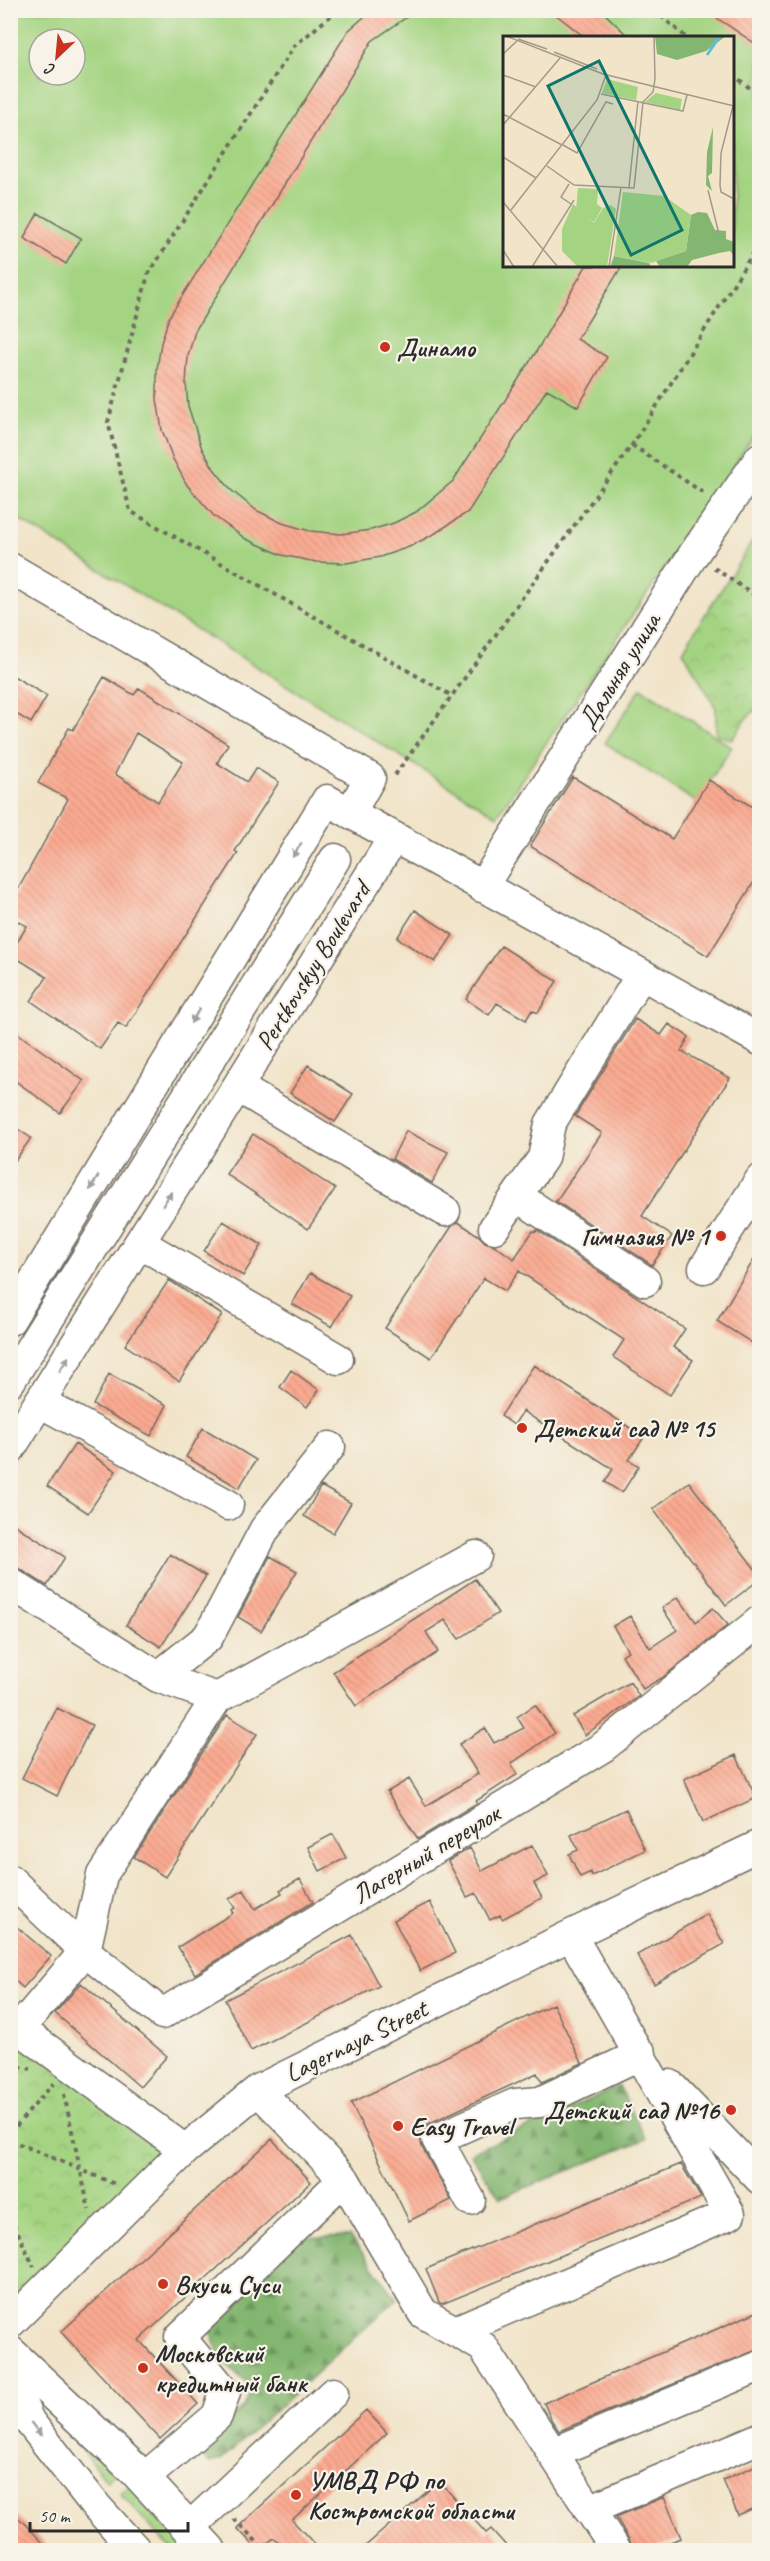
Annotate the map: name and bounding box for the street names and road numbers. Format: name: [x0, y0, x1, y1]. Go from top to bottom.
street label: Дальняя улица: [570, 605, 669, 735]
street label: Pertkovskyy Boulevard: [248, 873, 380, 1056]
street label: Лагерный переулок: [346, 1796, 508, 1911]
street label: Lagernaya Street: [279, 1991, 435, 2090]

